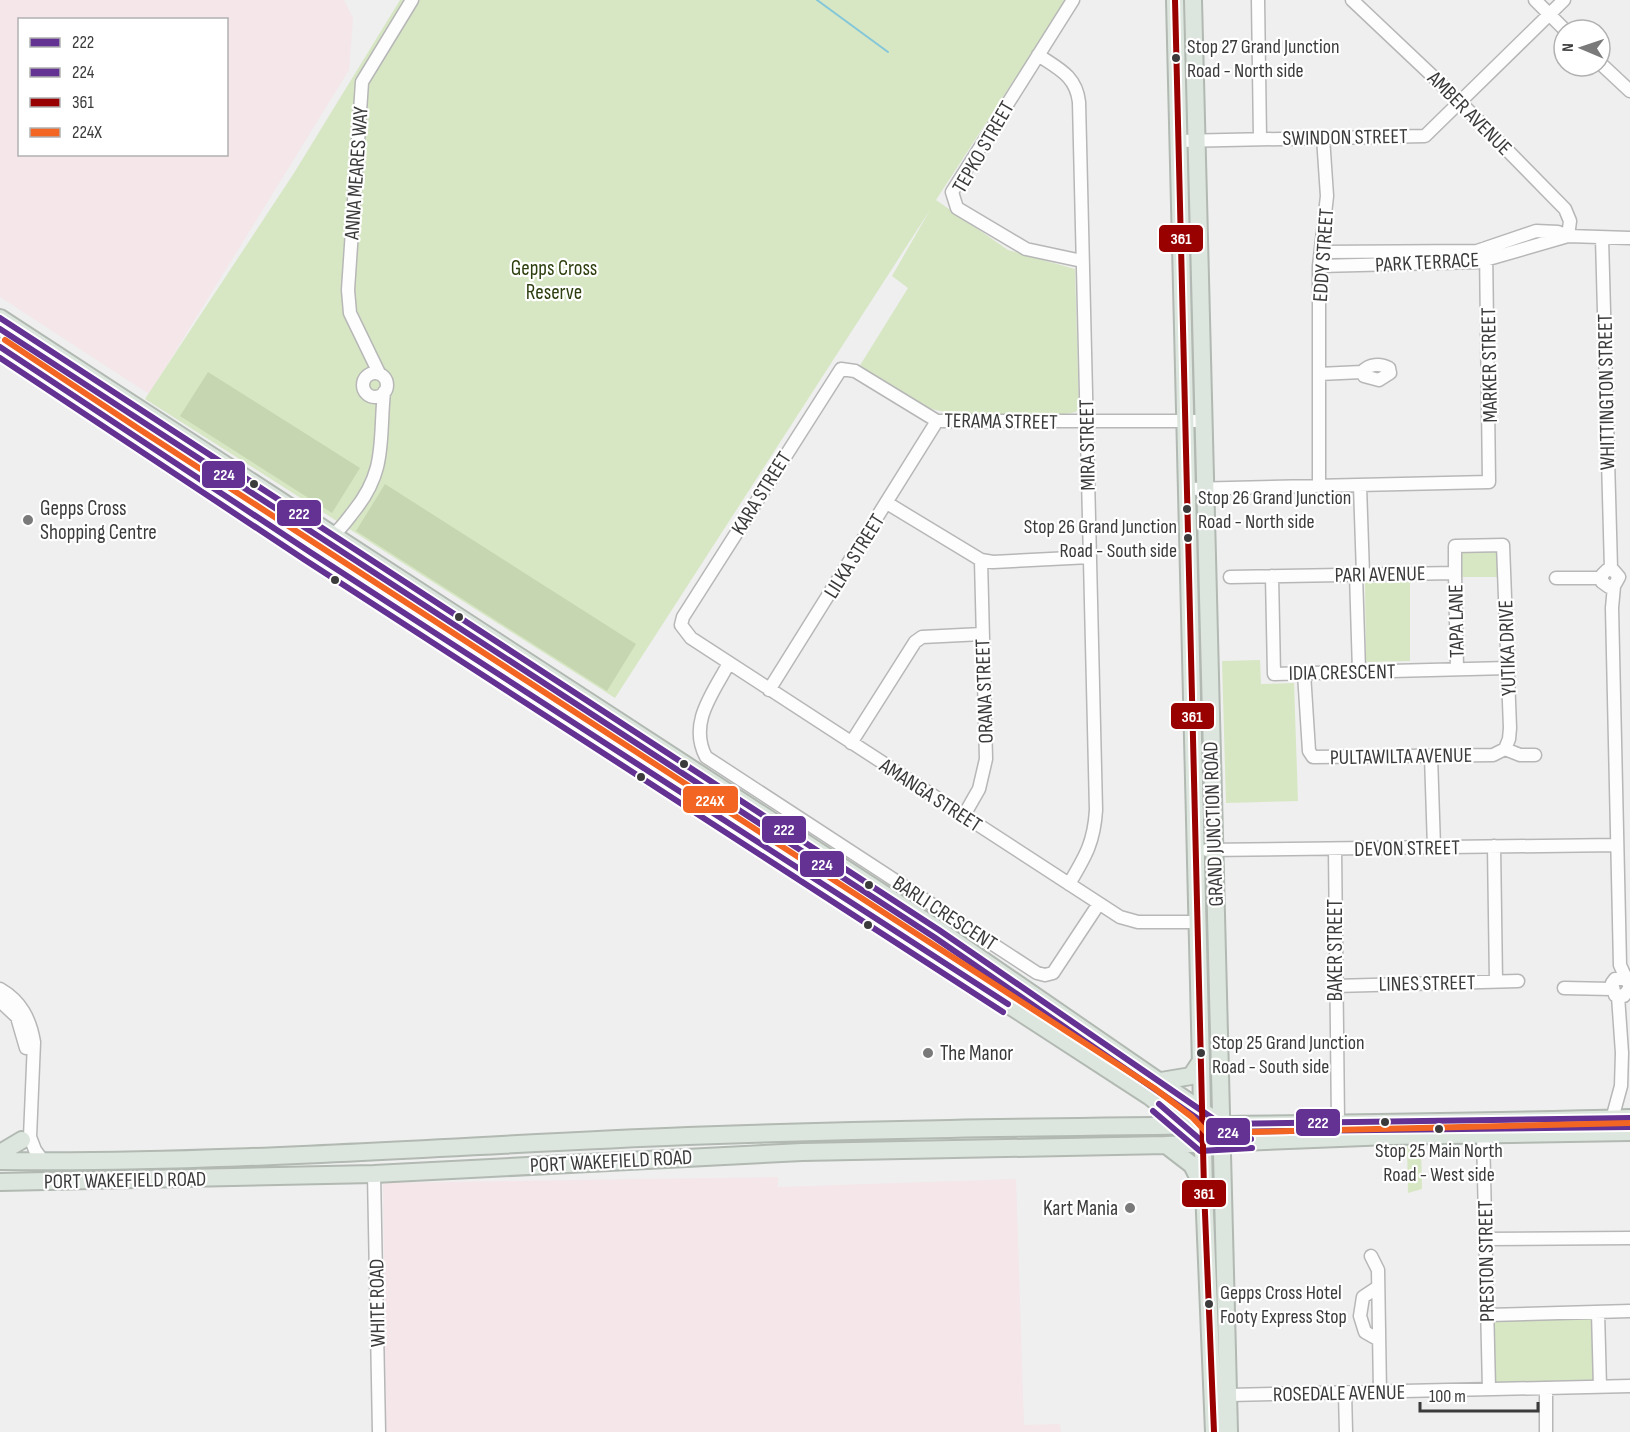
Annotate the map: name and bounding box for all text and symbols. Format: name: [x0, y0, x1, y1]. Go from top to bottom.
legend: [18, 18, 228, 156]
north arrow: [1552, 18, 1612, 78]
text: 222: [72, 32, 94, 53]
place label: Stop 27 Grand Junction Road - North side: [1187, 35, 1340, 83]
text: N: [1559, 43, 1578, 52]
marker: Stop 27 Grand Junction Road - North side: [1170, 52, 1182, 64]
text: 224: [72, 62, 95, 83]
street label: AMBER AVENUE: [1422, 65, 1517, 161]
text: 361: [72, 92, 94, 113]
street label: TEPKO STREET: [947, 96, 1020, 198]
street label: ANNA MEARES WAY: [339, 105, 374, 241]
text: 224X: [72, 122, 102, 143]
street label: SWINDON STREET: [1282, 124, 1408, 151]
street label: EDDY STREET: [1308, 207, 1339, 303]
line badge: 361: [1158, 224, 1204, 253]
text: 361: [1171, 230, 1192, 249]
street label: PARK TERRACE: [1374, 247, 1480, 278]
park label: Gepps Cross Reserve: [511, 256, 597, 305]
street label: MARKER STREET: [1476, 307, 1503, 423]
street label: WHITTINGTON STREET: [1593, 313, 1620, 470]
street label: MIRA STREET: [1074, 399, 1101, 491]
street label: TERAMA STREET: [944, 408, 1058, 435]
street label: KARA STREET: [726, 447, 797, 539]
line badge: 224: [201, 460, 246, 489]
text: 224: [213, 466, 235, 485]
unlabelled marker: [248, 478, 260, 490]
place label: Stop 26 Grand Junction Road - North side: [1198, 486, 1351, 534]
place label: Gepps Cross Shopping Centre: [40, 496, 157, 545]
line badge: 222: [276, 499, 322, 527]
marker: Stop 26 Grand Junction Road - North side: [1181, 503, 1193, 515]
text: 222: [288, 505, 310, 524]
street label: LILKA STREET: [819, 509, 890, 603]
marker: Gepps Cross Shopping Centre: [21, 513, 35, 527]
place label: Stop 26 Grand Junction Road - South side: [1024, 515, 1177, 563]
marker: Stop 26 Grand Junction Road - South side: [1182, 532, 1194, 544]
street label: PARI AVENUE: [1334, 561, 1426, 588]
unlabelled marker: [329, 574, 341, 586]
street label: TAPA LANE: [1443, 584, 1470, 658]
street label: YUTIKA DRIVE: [1493, 599, 1522, 696]
unlabelled marker: [453, 611, 465, 623]
street label: ORANA STREET: [970, 638, 999, 744]
street label: IDIA CRESCENT: [1288, 659, 1396, 686]
line badge: 361: [1170, 702, 1215, 730]
text: 361: [1182, 708, 1203, 727]
street label: GRAND JUNCTION ROAD: [1198, 741, 1229, 907]
street label: PULTAWILTA AVENUE: [1330, 743, 1472, 770]
street label: AMANGA STREET: [874, 753, 987, 838]
unlabelled marker: [678, 758, 690, 770]
unlabelled marker: [635, 771, 647, 783]
line badge: 224X: [682, 785, 739, 814]
text: 224X: [696, 792, 725, 811]
line badge: 222: [761, 815, 807, 844]
text: 222: [773, 821, 795, 840]
street label: DEVON STREET: [1354, 835, 1460, 862]
line badge: 224: [799, 850, 845, 878]
text: 224: [811, 856, 833, 875]
street label: BARLI CRESCENT: [888, 871, 1002, 957]
unlabelled marker: [863, 879, 875, 891]
street label: BAKER STREET: [1323, 898, 1348, 1001]
unlabelled marker: [862, 919, 874, 931]
street label: LINES STREET: [1378, 970, 1476, 997]
place label: Stop 25 Grand Junction Road - South side: [1212, 1031, 1365, 1079]
place label: The Manor: [940, 1041, 1013, 1066]
marker: The Manor: [921, 1046, 935, 1060]
marker: Stop 25 Grand Junction Road - South side: [1195, 1047, 1207, 1059]
line badge: 222: [1295, 1108, 1341, 1137]
text: 222: [1307, 1114, 1329, 1133]
unlabelled marker: [1379, 1116, 1391, 1128]
line badge: 224: [1205, 1117, 1251, 1146]
marker: Stop 25 Main North Road - West side: [1433, 1123, 1445, 1135]
text: 224: [1217, 1124, 1239, 1143]
place label: Stop 25 Main North Road - West side: [1375, 1139, 1503, 1187]
street label: PORT WAKEFIELD ROAD: [529, 1145, 693, 1178]
street label: PORT WAKEFIELD ROAD: [44, 1167, 206, 1194]
line badge: 361: [1181, 1179, 1227, 1208]
text: 361: [1194, 1185, 1215, 1204]
place label: Kart Mania: [1043, 1196, 1118, 1221]
street label: PRESTON STREET: [1473, 1200, 1500, 1322]
marker: Kart Mania: [1123, 1201, 1137, 1215]
street label: WHITE ROAD: [364, 1259, 391, 1347]
place label: Gepps Cross Hotel Footy Express Stop: [1220, 1281, 1347, 1329]
marker: Gepps Cross Hotel Footy Express Stop: [1203, 1298, 1215, 1310]
scale bar: [1420, 1375, 1538, 1413]
street label: ROSEDALE AVENUE: [1273, 1380, 1405, 1407]
text: 100 m: [1429, 1386, 1466, 1407]

